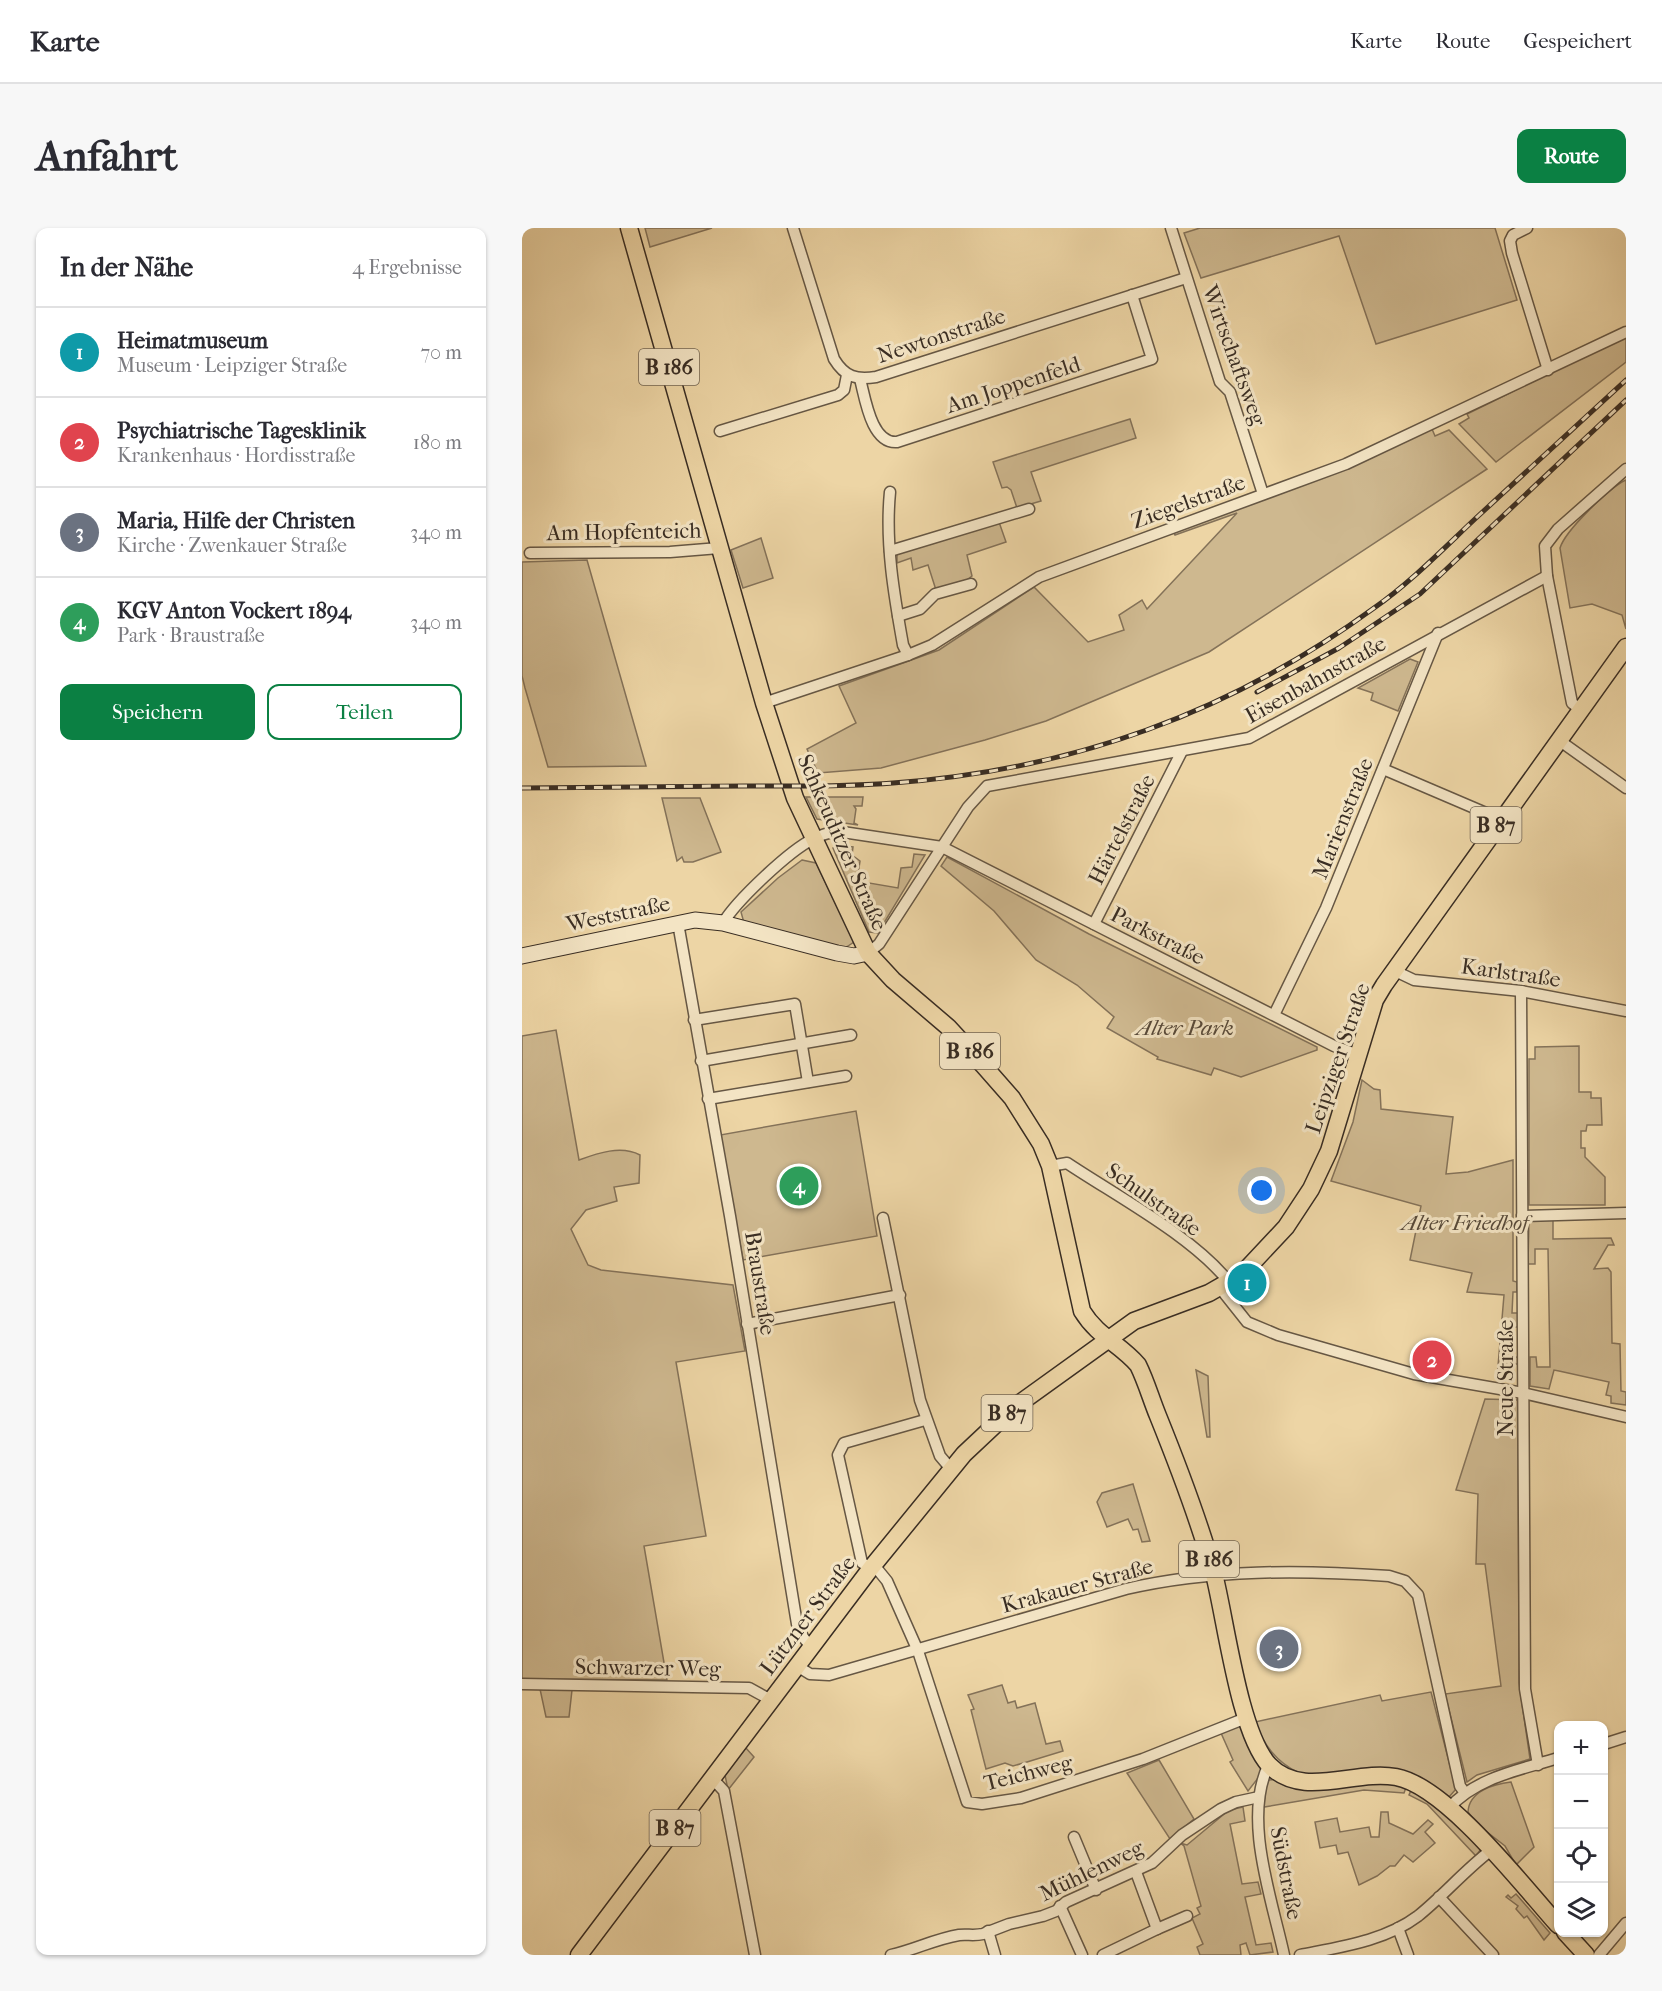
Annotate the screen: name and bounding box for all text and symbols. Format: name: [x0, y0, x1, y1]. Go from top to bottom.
text: Karte: [30, 25, 100, 58]
text: Karte: [1350, 29, 1402, 53]
text: Route: [1435, 29, 1490, 53]
text: Gespeichert: [1523, 29, 1632, 53]
button: Route: [1517, 129, 1626, 183]
text: Anfahrt: [36, 132, 178, 181]
text: In der Nähe: [60, 252, 193, 283]
text: 4 Ergebnisse: [352, 256, 462, 279]
street label: Wirtschaftsweg: [1196, 281, 1272, 429]
street label: Newtonstraße: [874, 303, 1009, 369]
text: Heimatmuseum: [117, 328, 268, 354]
text: 1: [76, 341, 83, 364]
text: 70 m: [420, 341, 462, 364]
road number: B 186: [639, 349, 699, 385]
street label: Am Joppenfeld: [942, 351, 1085, 419]
text: Museum · Leipziger Straße: [117, 354, 347, 377]
text: Psychiatrische Tagesklinik: [117, 418, 366, 444]
text: 2: [74, 431, 85, 454]
text: 180 m: [413, 431, 462, 454]
text: Krankenhaus · Hordisstraße: [117, 444, 355, 467]
street label: Ziegelstraße: [1128, 469, 1249, 535]
text: Maria, Hilfe der Christen: [117, 508, 355, 534]
street label: Am Hopfenteich: [545, 518, 702, 546]
text: 3: [75, 521, 84, 544]
text: 340 m: [410, 521, 462, 544]
text: Kirche · Zwenkauer Straße: [117, 534, 347, 557]
text: KGV Anton Vockert 1894: [117, 598, 351, 624]
text: 4: [74, 611, 85, 634]
text: 340 m: [410, 611, 462, 634]
text: Park · Braustraße: [117, 624, 265, 647]
street label: Eisenbahnstraße: [1241, 630, 1390, 729]
button: Speichern: [60, 684, 255, 740]
button: Teilen: [267, 684, 462, 740]
street label: Schkeuditzer Straße: [792, 750, 893, 935]
street label: Marienstraße: [1307, 754, 1379, 883]
street label: Härtelstraße: [1083, 770, 1161, 889]
road number: B 87: [1470, 807, 1522, 843]
street label: Weststraße: [563, 890, 673, 938]
street label: Parkstraße: [1106, 901, 1209, 971]
street label: Karlstraße: [1459, 953, 1562, 993]
street label: Leipziger Straße: [1300, 980, 1376, 1137]
park label: Alter Park: [1133, 1015, 1234, 1041]
road number: B 186: [940, 1033, 1000, 1069]
street label: Schulstraße: [1101, 1158, 1206, 1242]
pin: 4: [780, 1164, 818, 1208]
your location: [1247, 1176, 1276, 1205]
park label: Alter Friedhof: [1399, 1210, 1533, 1236]
street label: Braustraße: [739, 1229, 781, 1337]
pin: 1: [1228, 1260, 1266, 1306]
street label: Neue Straße: [1493, 1320, 1519, 1436]
pin: 2: [1412, 1338, 1452, 1382]
road number: B 87: [982, 1395, 1032, 1431]
road number: B 186: [1179, 1541, 1239, 1577]
street label: Lützner Straße: [755, 1551, 861, 1680]
street label: Krakauer Straße: [999, 1553, 1156, 1619]
pin: 3: [1260, 1626, 1299, 1672]
street label: Schwarzer Weg: [575, 1654, 721, 1682]
map controls: [1554, 1721, 1608, 1937]
button: +: [1554, 1721, 1608, 1775]
street label: Teichweg: [981, 1749, 1075, 1797]
button: −: [1554, 1775, 1608, 1829]
road number: B 87: [650, 1810, 700, 1846]
street label: Südstraße: [1264, 1825, 1308, 1922]
button: locate: [1554, 1829, 1608, 1883]
street label: Mühlenweg: [1035, 1834, 1148, 1907]
button: layers: [1554, 1883, 1608, 1937]

